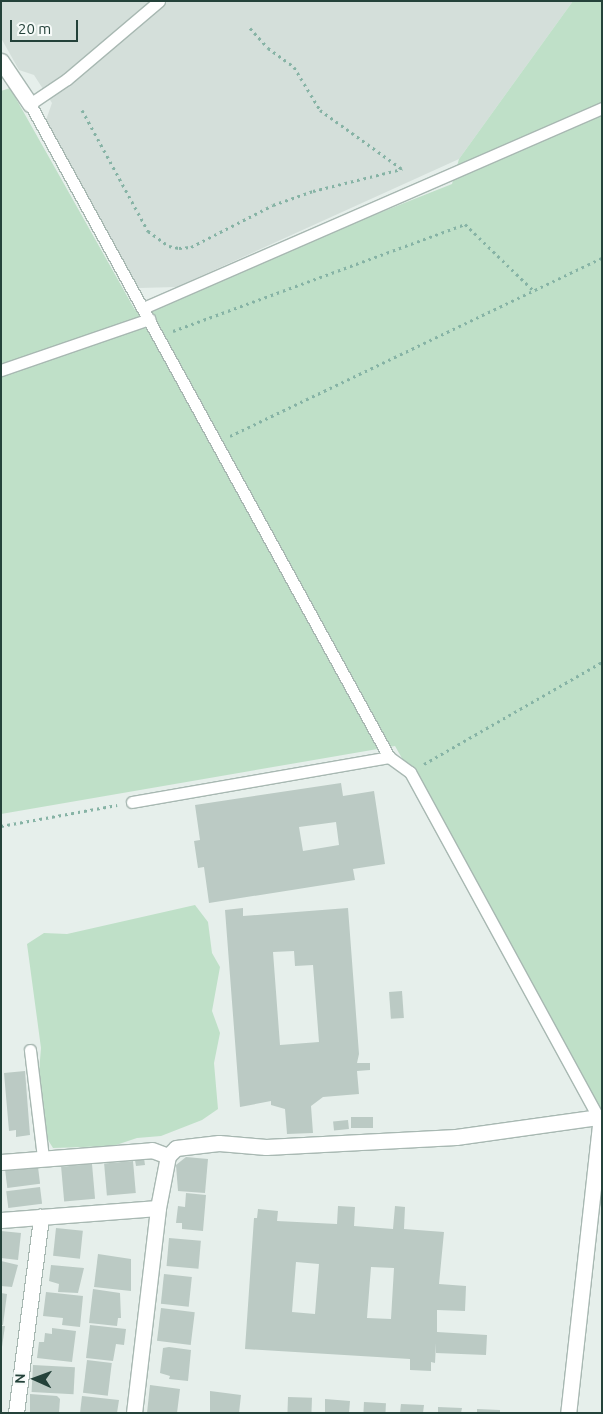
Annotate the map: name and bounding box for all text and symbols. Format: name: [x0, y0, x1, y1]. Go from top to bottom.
scale bar: [12, 10, 80, 42]
text: 20 m: [18, 20, 51, 37]
north arrow: [10, 1354, 60, 1404]
text: N: [12, 1373, 28, 1384]

